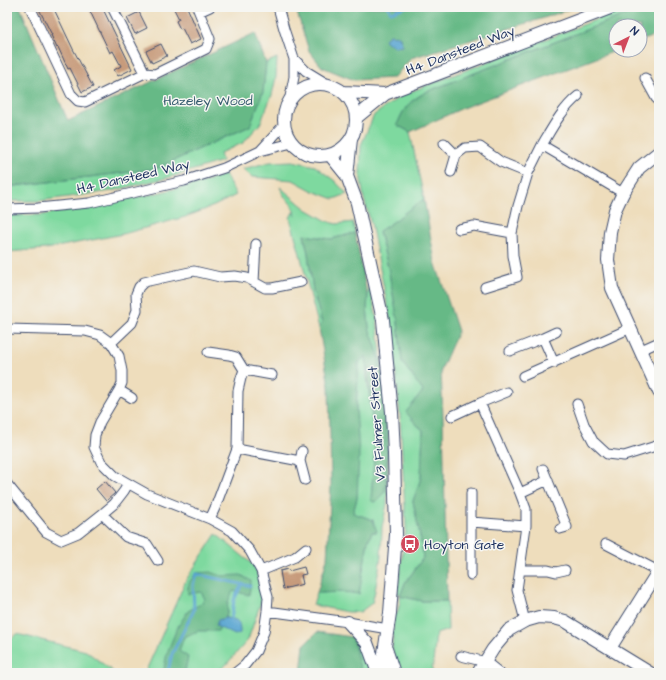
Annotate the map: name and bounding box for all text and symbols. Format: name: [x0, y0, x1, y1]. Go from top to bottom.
north arrow: [608, 18, 648, 58]
street label: H4 Dansteed Way: [403, 21, 518, 81]
text: N: [627, 23, 642, 39]
park label: Hazeley Wood: [163, 91, 253, 111]
street label: H4 Dansteed Way: [75, 154, 192, 200]
street label: V3 Fulmer Street: [363, 365, 391, 482]
bus stop icon: Hoyton Gate: [399, 533, 421, 555]
place label: Hoyton Gate: [424, 535, 505, 555]

